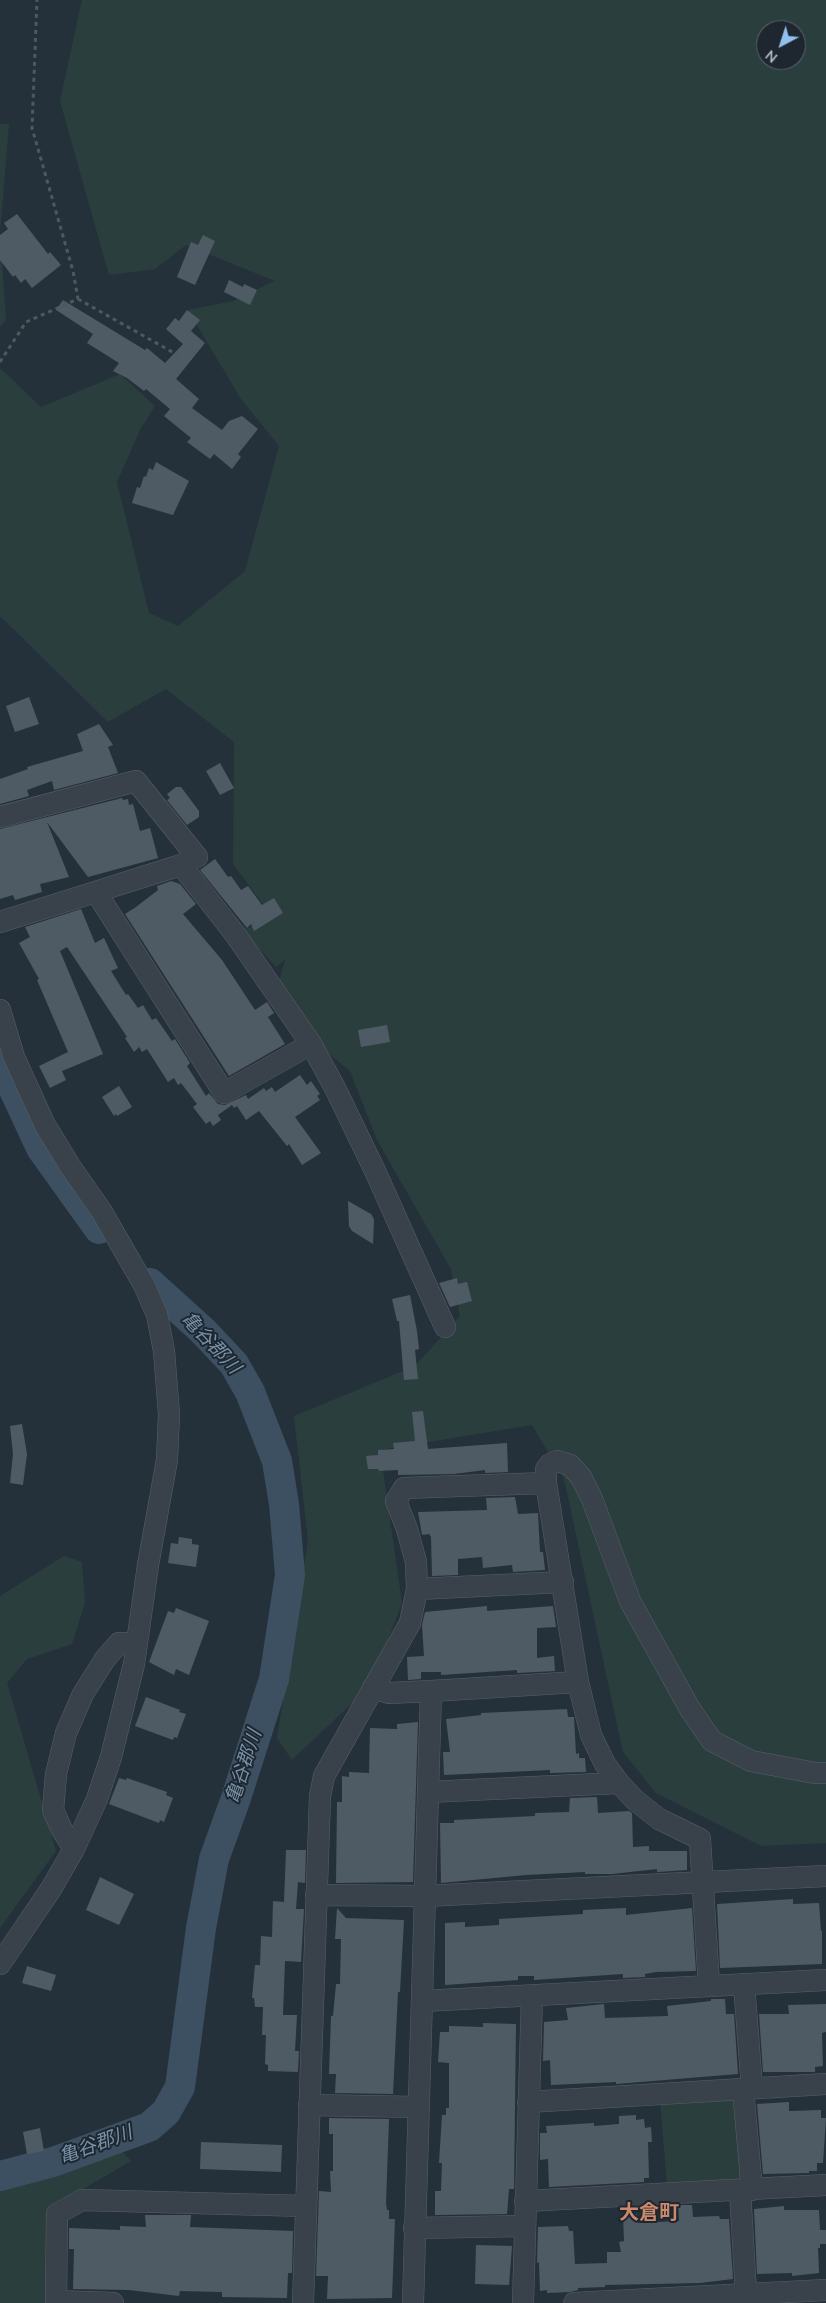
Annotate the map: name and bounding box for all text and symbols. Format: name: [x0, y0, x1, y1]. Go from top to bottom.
north arrow: [756, 20, 806, 70]
text: N: [762, 45, 782, 67]
water label: 亀谷郡川: [176, 1308, 244, 1380]
water label: 亀谷郡川: [222, 1727, 268, 1807]
water label: 亀谷郡川: [56, 2122, 136, 2170]
district label: 大倉町: [619, 2202, 679, 2226]

